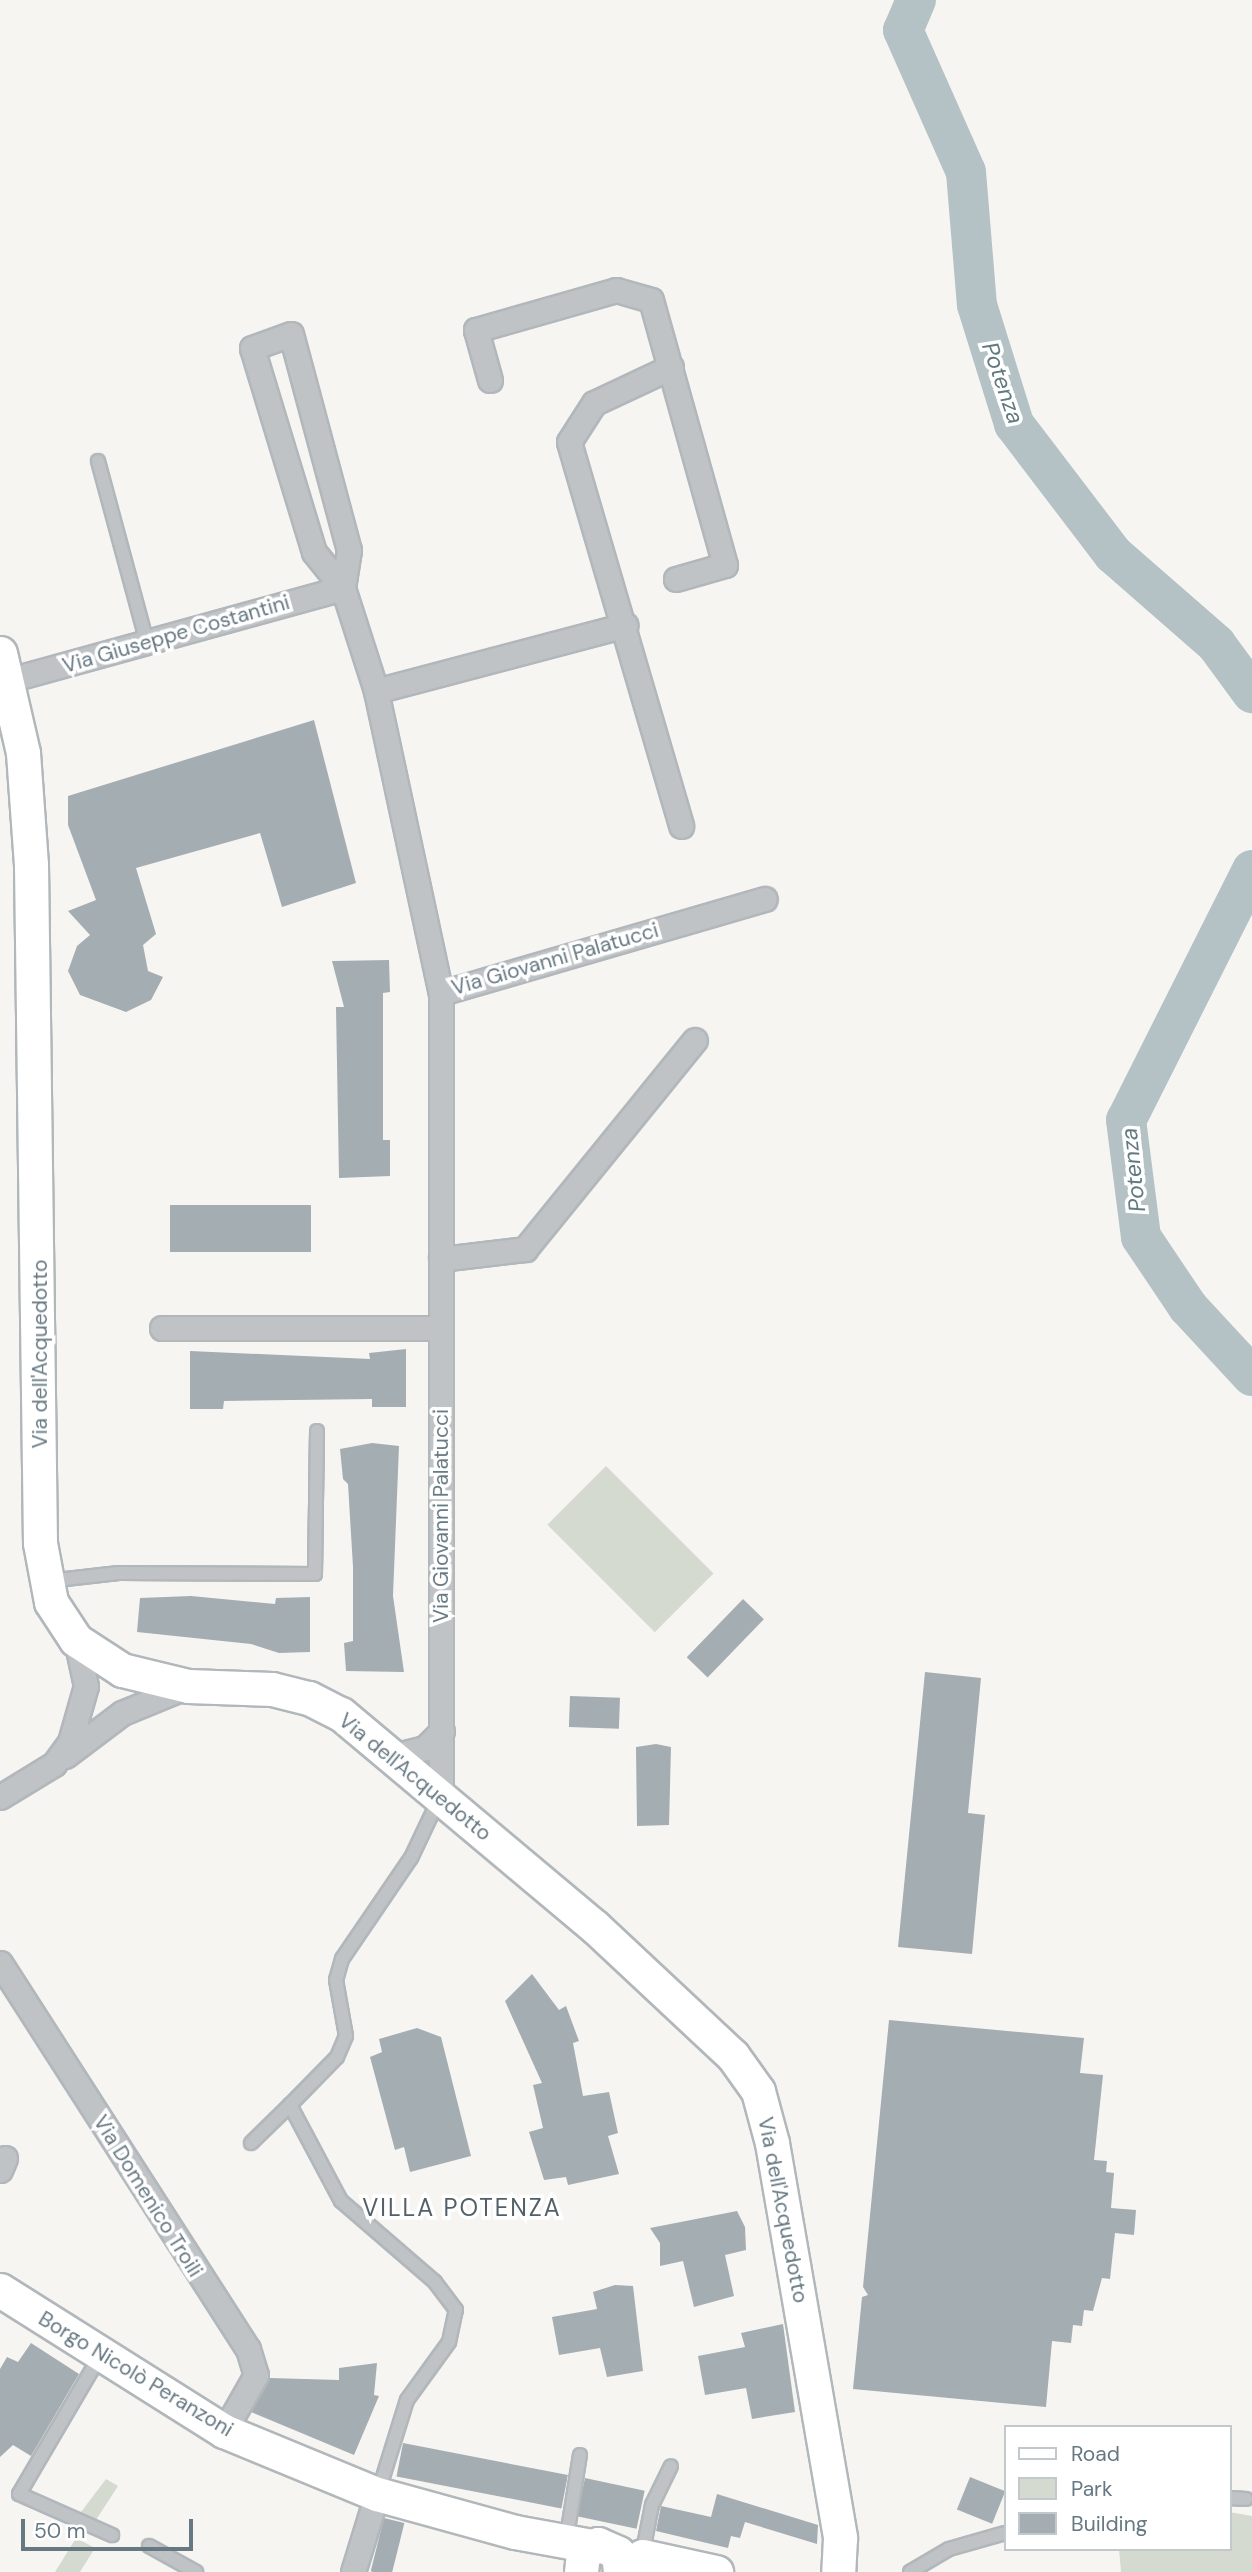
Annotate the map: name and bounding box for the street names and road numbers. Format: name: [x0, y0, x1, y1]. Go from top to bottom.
street label: Via Giuseppe Costantini: [60, 589, 292, 679]
street label: Via Giovanni Palatucci: [449, 917, 661, 1001]
street label: Via dell'Acquedotto: [27, 1260, 53, 1448]
street label: Via Giovanni Palatucci: [428, 1409, 454, 1623]
street label: Via dell'Acquedotto: [334, 1708, 496, 1846]
street label: Via Domenico Troili: [88, 2110, 208, 2282]
street label: Via dell'Acquedotto: [753, 2115, 813, 2305]
street label: Borgo Nicolò Peranzoni: [34, 2306, 238, 2442]

